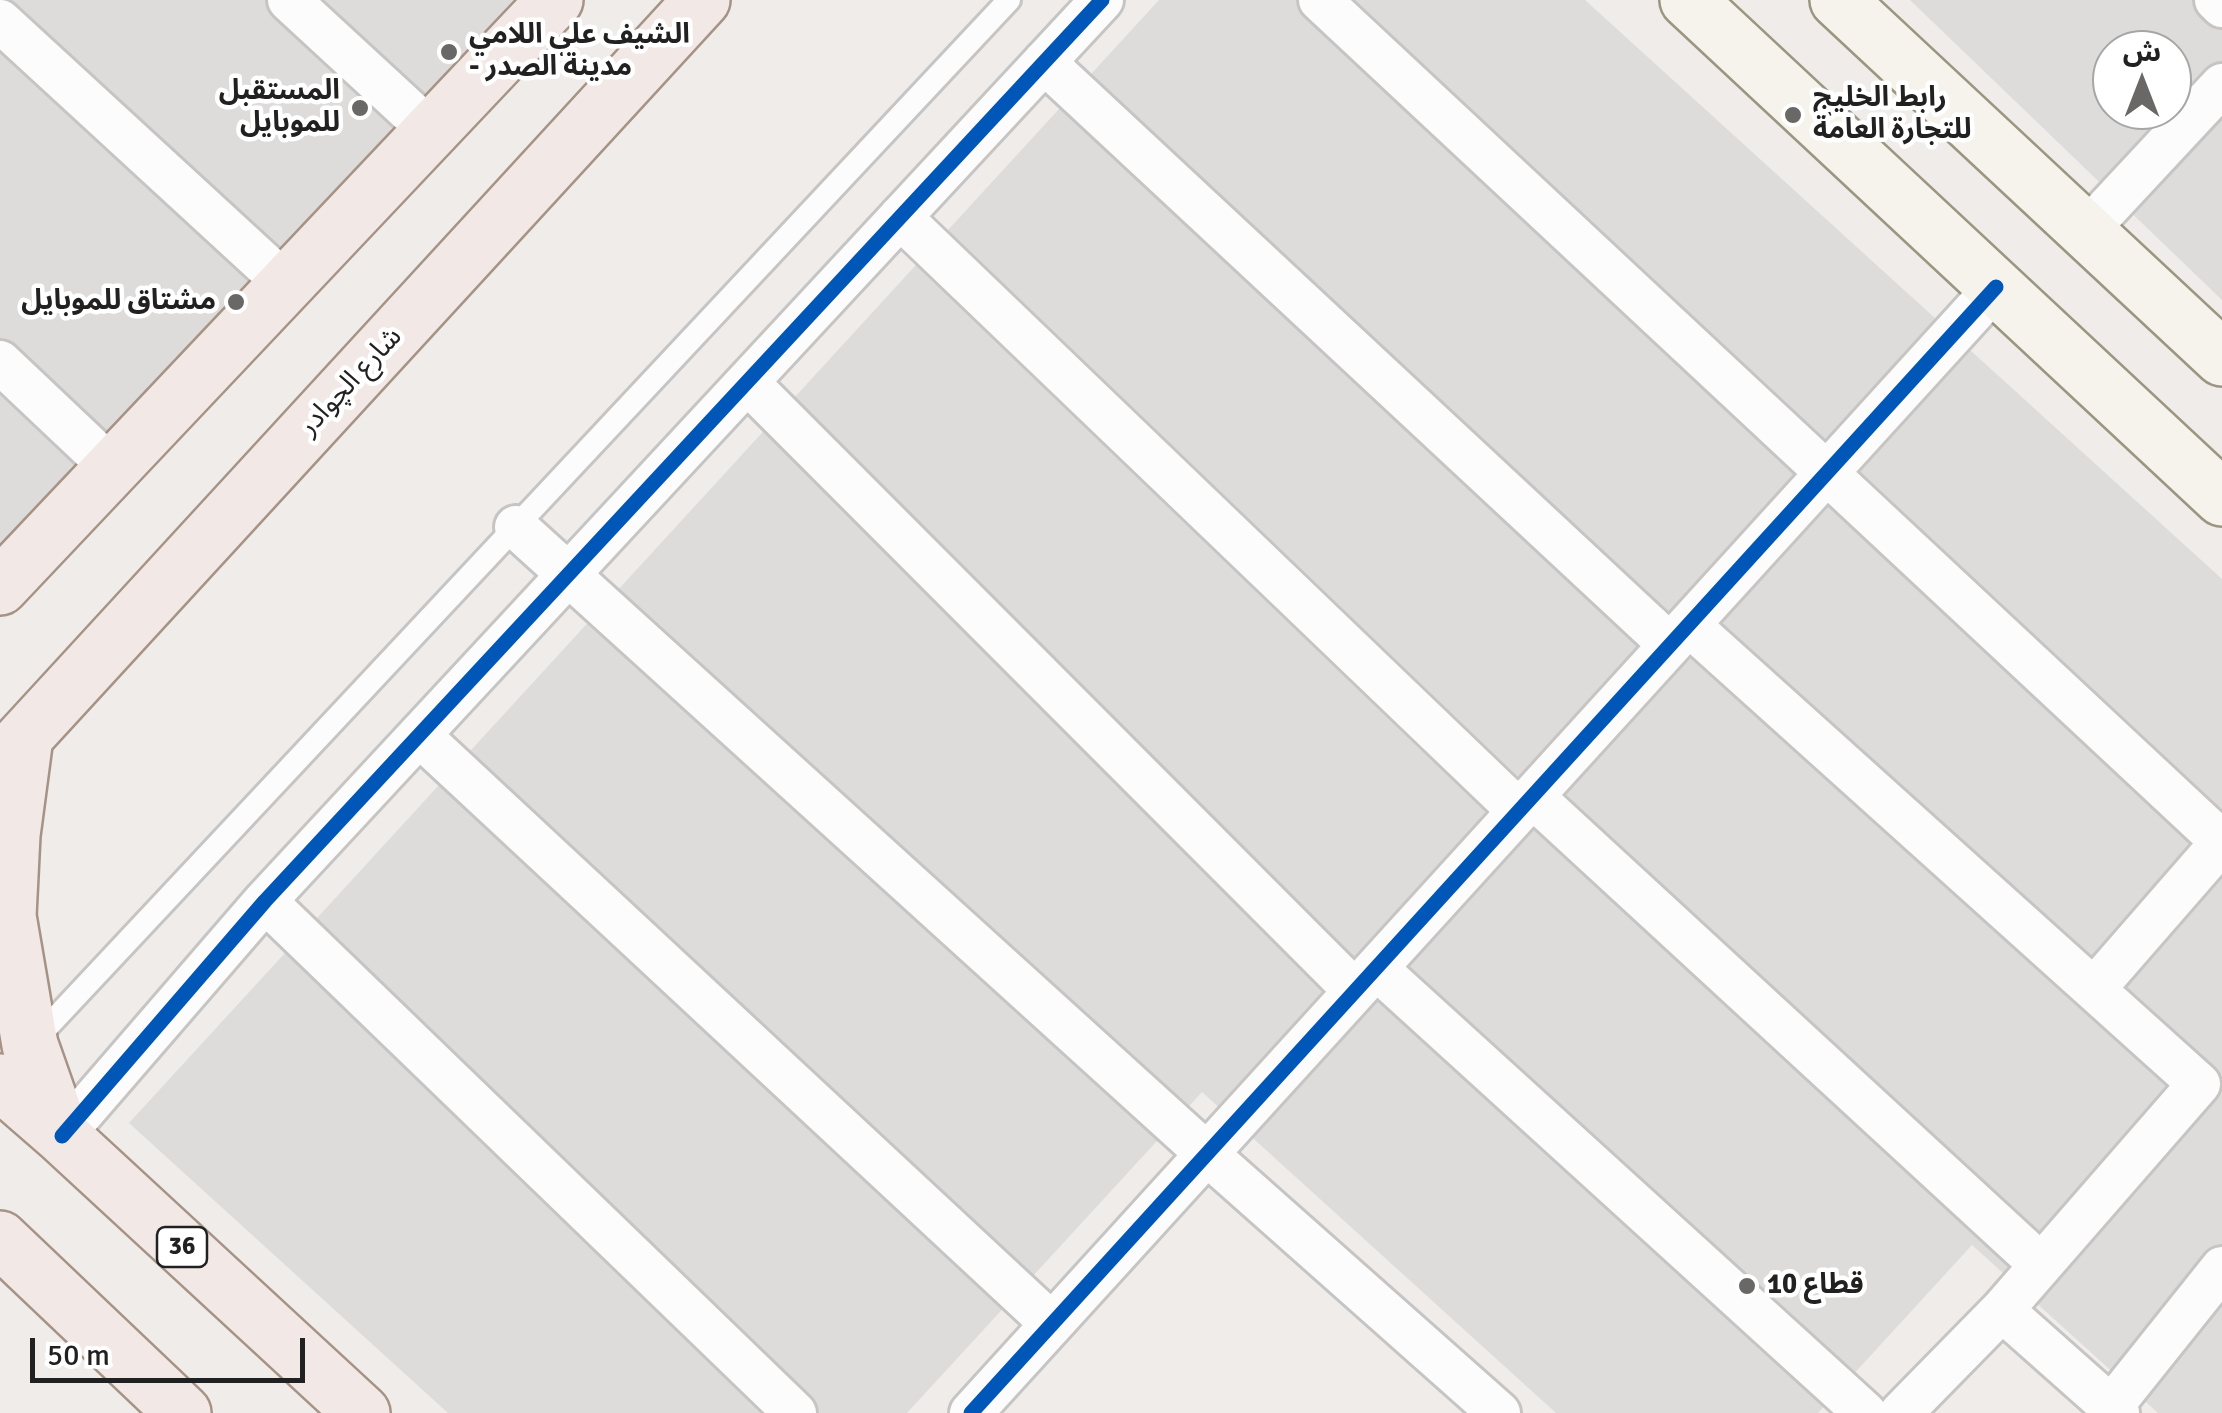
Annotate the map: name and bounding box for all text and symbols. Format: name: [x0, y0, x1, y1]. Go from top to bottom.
place label: الشيف علي اللامي - مدينة الصدر: [469, 19, 690, 85]
north arrow: [2092, 30, 2192, 130]
text: ش: [2123, 35, 2161, 69]
marker: الشيف علي اللامي - مدينة الصدر: [438, 41, 460, 63]
place label: المستقبل للموبايل: [219, 75, 340, 141]
place label: رابط الخليج للتجارة العامة: [1813, 82, 1971, 148]
marker: المستقبل للموبايل: [349, 97, 371, 119]
marker: رابط الخليج للتجارة العامة: [1782, 104, 1804, 126]
place label: مشتاق للموبايل: [21, 285, 216, 319]
marker: مشتاق للموبايل: [225, 291, 247, 313]
street label: شارع الچوادر: [292, 321, 410, 443]
road number: 36: [157, 1227, 207, 1267]
place label: قطاع 10: [1767, 1269, 1864, 1303]
marker: قطاع 10: [1736, 1275, 1758, 1297]
scale bar: [35, 1318, 310, 1380]
text: 50 m: [47, 1337, 110, 1374]

